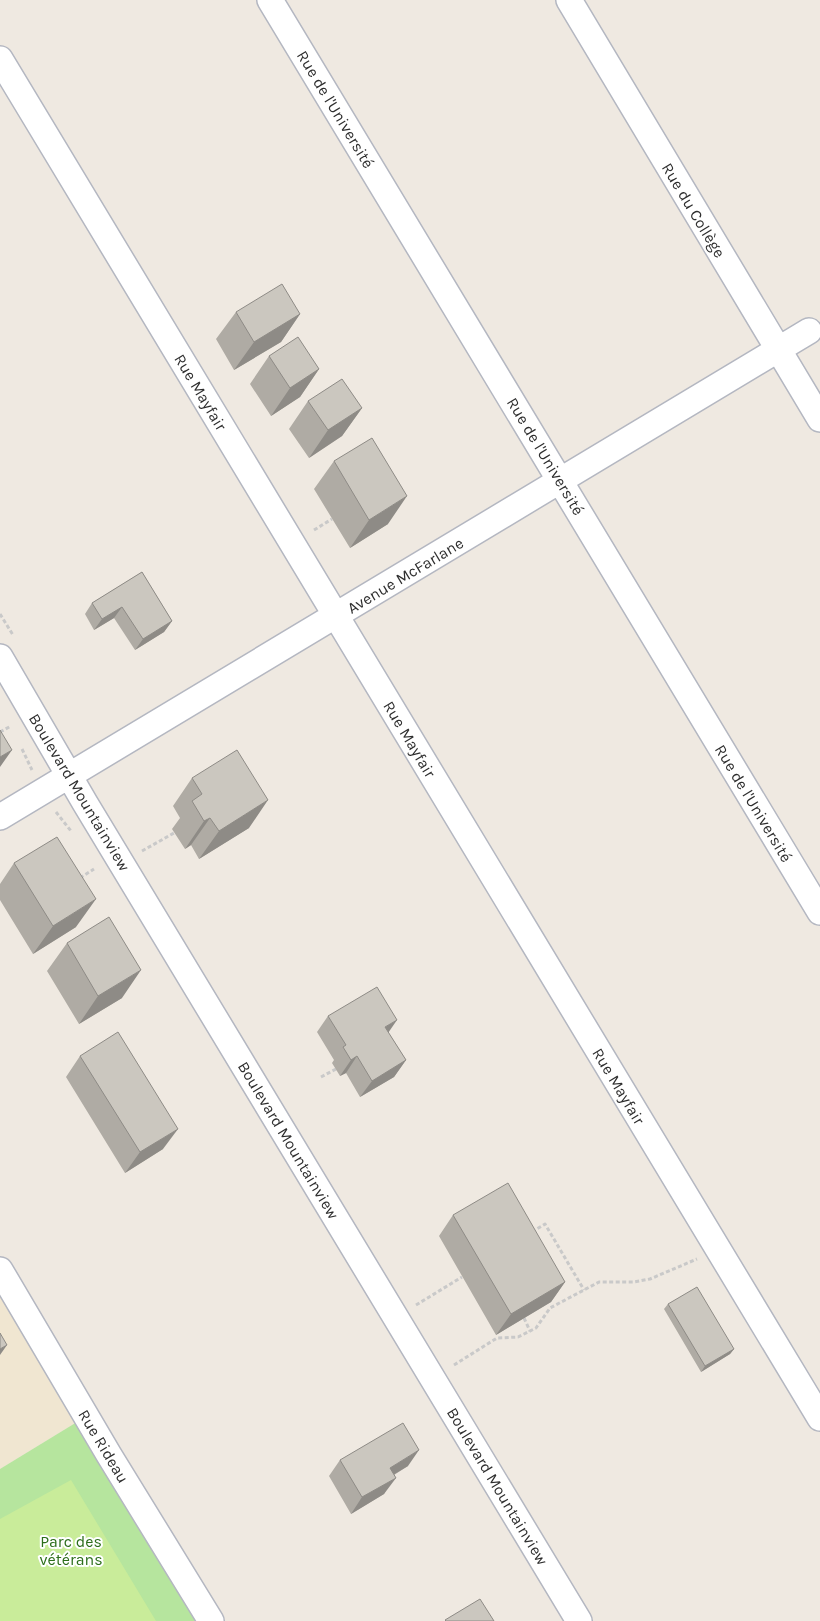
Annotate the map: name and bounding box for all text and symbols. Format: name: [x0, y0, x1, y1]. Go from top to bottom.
street label: Rue de l'Université: [293, 47, 378, 172]
street label: Rue du Collège: [658, 159, 729, 261]
street label: Rue Mayfair: [170, 350, 231, 434]
street label: Rue de l'Université: [503, 394, 588, 519]
street label: Avenue McFarlane: [344, 533, 467, 618]
street label: Rue Mayfair: [379, 697, 440, 781]
street label: Boulevard Mountainview: [25, 710, 134, 875]
street label: Rue de l'Université: [711, 741, 796, 866]
street label: Rue Mayfair: [588, 1044, 649, 1128]
street label: Boulevard Mountainview: [234, 1058, 343, 1223]
street label: Boulevard Mountainview: [443, 1404, 552, 1569]
street label: Rue Rideau: [74, 1406, 133, 1486]
park label: Parc des vétérans: [39, 1532, 103, 1569]

